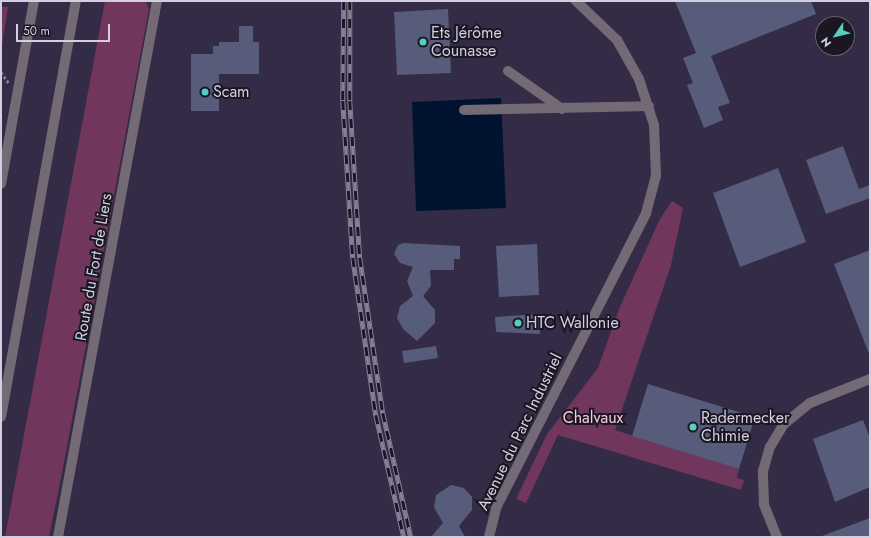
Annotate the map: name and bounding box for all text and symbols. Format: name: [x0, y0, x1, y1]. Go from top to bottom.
scale bar: [18, 16, 112, 42]
north arrow: [815, 16, 855, 56]
text: 50 m: [23, 22, 50, 40]
place label: Ets Jérôme Counasse: [431, 23, 502, 61]
text: N: [817, 34, 835, 50]
marker: Ets Jérôme Counasse: [418, 37, 428, 47]
place label: Scam: [213, 82, 250, 102]
marker: Scam: [200, 87, 210, 97]
street label: Route du Fort de Liers: [72, 192, 116, 342]
place label: HTC Wallonie: [526, 313, 619, 333]
marker: HTC Wallonie: [513, 318, 523, 328]
street label: Avenue du Parc Industriel: [474, 350, 566, 514]
park label: Chalvaux: [563, 408, 623, 428]
place label: Radermecker Chimie: [701, 408, 789, 446]
marker: Radermecker Chimie: [688, 422, 698, 432]

